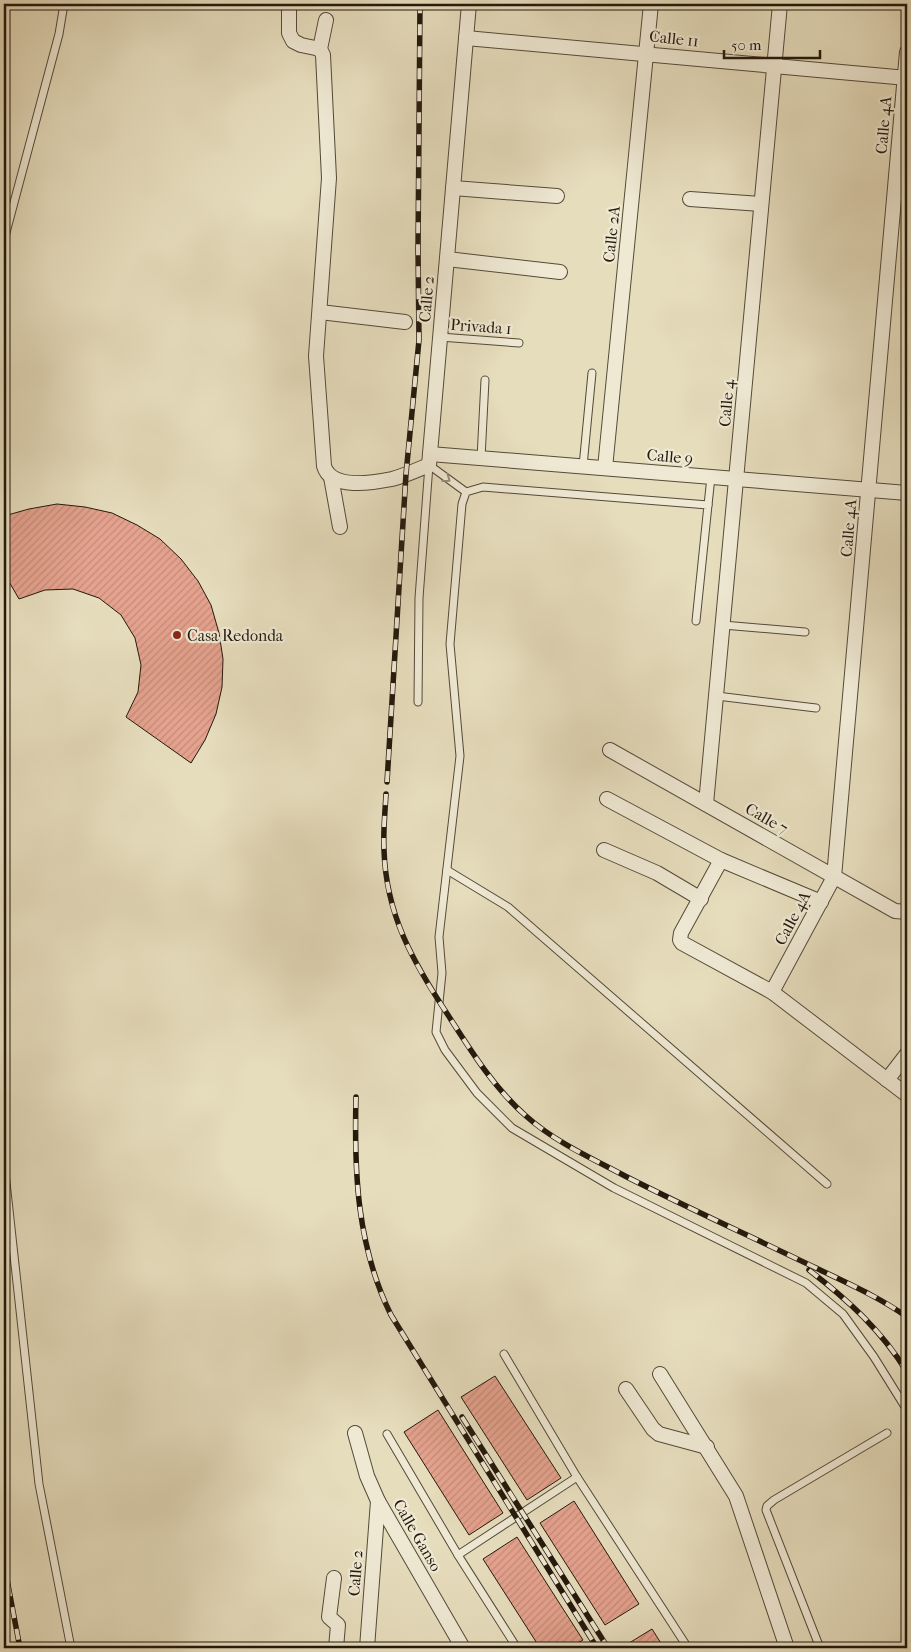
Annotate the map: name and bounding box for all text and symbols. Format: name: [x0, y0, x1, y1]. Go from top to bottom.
street label: Calle 11: [648, 26, 700, 51]
scale bar: [724, 28, 820, 60]
text: 50 m: [731, 36, 762, 54]
street label: Calle 4A: [872, 95, 896, 155]
street label: Calle 2A: [599, 204, 624, 263]
street label: Calle 2: [415, 275, 438, 323]
street label: Privada 1: [450, 315, 512, 338]
street label: Calle 4: [715, 378, 738, 428]
street label: Calle 9: [646, 445, 694, 468]
one-way arrow: [441, 474, 450, 482]
street label: Calle 4A: [837, 498, 861, 558]
place label: Casa Redonda: [187, 626, 284, 645]
marker: Casa Redonda: [171, 629, 183, 641]
street label: Calle 7: [742, 799, 792, 838]
street label: Calle 4A: [770, 888, 815, 948]
street label: Calle Ganso: [389, 1496, 446, 1575]
street label: Calle 2: [344, 1549, 367, 1597]

